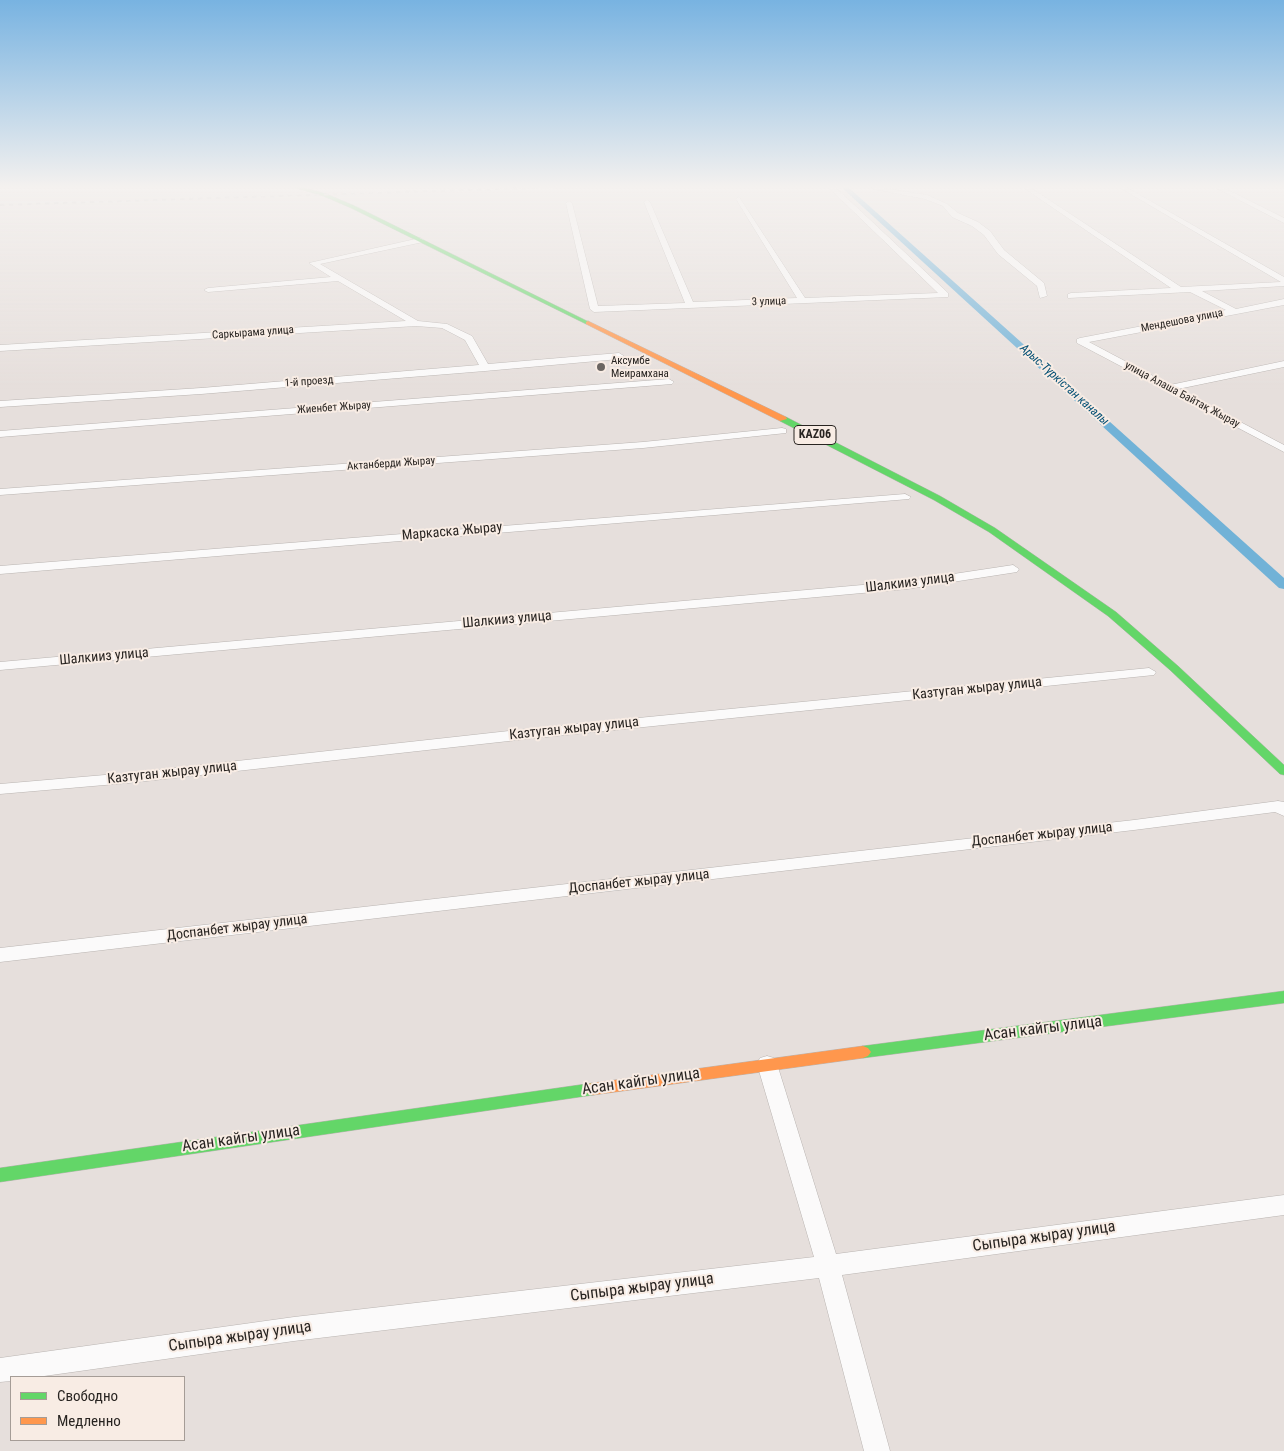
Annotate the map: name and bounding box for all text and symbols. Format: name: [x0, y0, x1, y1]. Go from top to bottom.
street label: 3 улица: [751, 295, 787, 309]
street label: Мендешова улица: [1140, 307, 1224, 335]
street label: Саркырама улица: [212, 324, 294, 342]
water label: Арыс-Түркістан каналы: [1017, 341, 1111, 429]
place label: Аксумбе Меирамхана: [611, 354, 669, 380]
street label: улица Алаша Байтақ Жырау: [1122, 359, 1242, 431]
marker: Аксумбе Меирамхана: [595, 361, 607, 373]
street label: 1-й проезд: [284, 374, 334, 390]
street label: Жиенбет Жырау: [297, 399, 371, 417]
road number: KАZ06: [794, 426, 836, 444]
street label: Актанберди Жырау: [346, 454, 436, 474]
street label: Маркаска Жырау: [401, 519, 503, 545]
street label: Шалкииз улица: [865, 569, 955, 597]
street label: Шалкииз улица: [462, 608, 552, 632]
street label: Шалкииз улица: [59, 645, 149, 669]
street label: Казтуган жырау улица: [911, 674, 1043, 704]
street label: Казтуган жырау улица: [508, 714, 640, 744]
street label: Казтуган жырау улица: [106, 758, 238, 788]
street label: Доспанбет жырау улица: [971, 819, 1113, 851]
street label: Доспанбет жырау улица: [568, 866, 710, 898]
street label: Доспанбет жырау улица: [166, 911, 308, 945]
street label: Асан кайгы улица: [983, 1012, 1103, 1046]
street label: Асан кайгы улица: [581, 1064, 701, 1100]
street label: Асан кайгы улица: [181, 1121, 301, 1157]
street label: Сыпыра жырау улица: [971, 1217, 1117, 1257]
street label: Сыпыра жырау улица: [569, 1270, 715, 1306]
street label: Сыпыра жырау улица: [167, 1317, 313, 1357]
legend: [10, 1376, 185, 1441]
text: Свободно: [57, 1387, 118, 1405]
text: Медленно: [57, 1412, 121, 1430]

